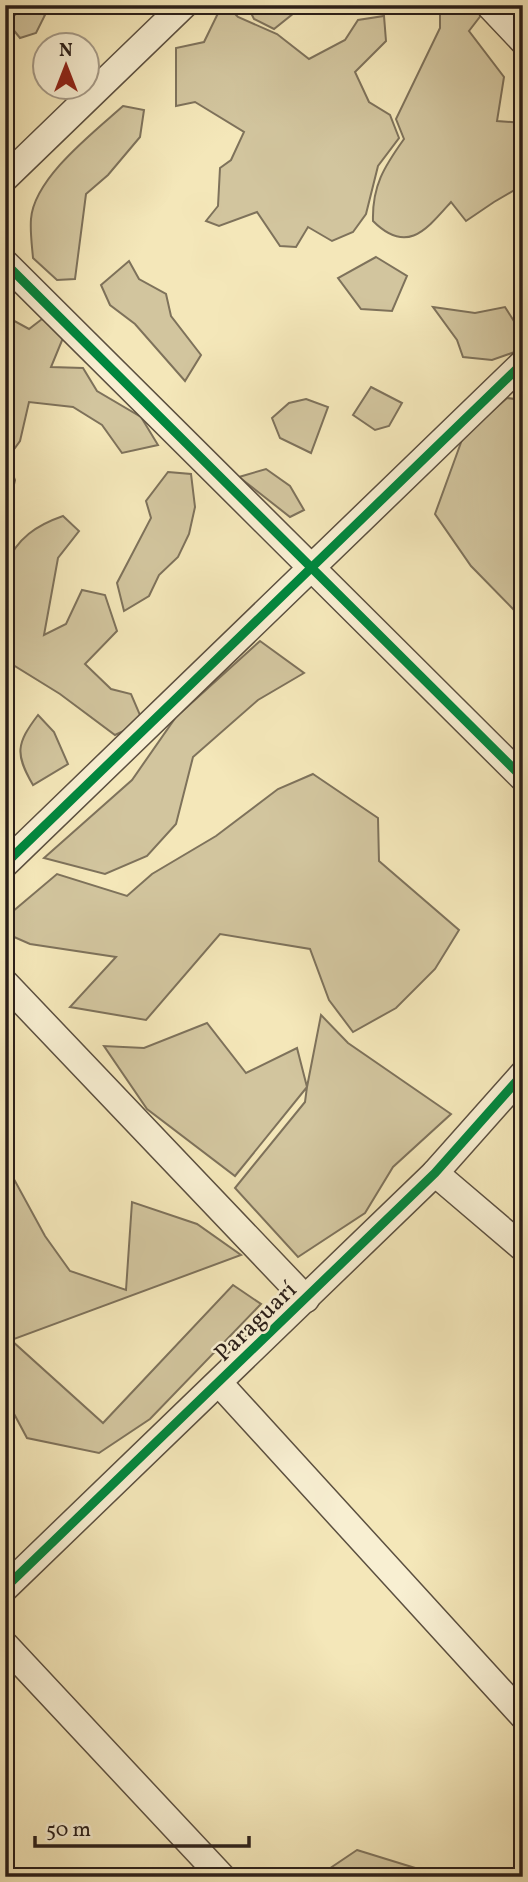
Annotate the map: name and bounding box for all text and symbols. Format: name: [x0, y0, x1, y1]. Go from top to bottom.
north arrow: [32, 32, 102, 102]
text: N: [59, 38, 73, 64]
street label: Paraguarí: [208, 1274, 305, 1370]
scale bar: [35, 1805, 248, 1849]
text: 50 m: [46, 1816, 91, 1845]

